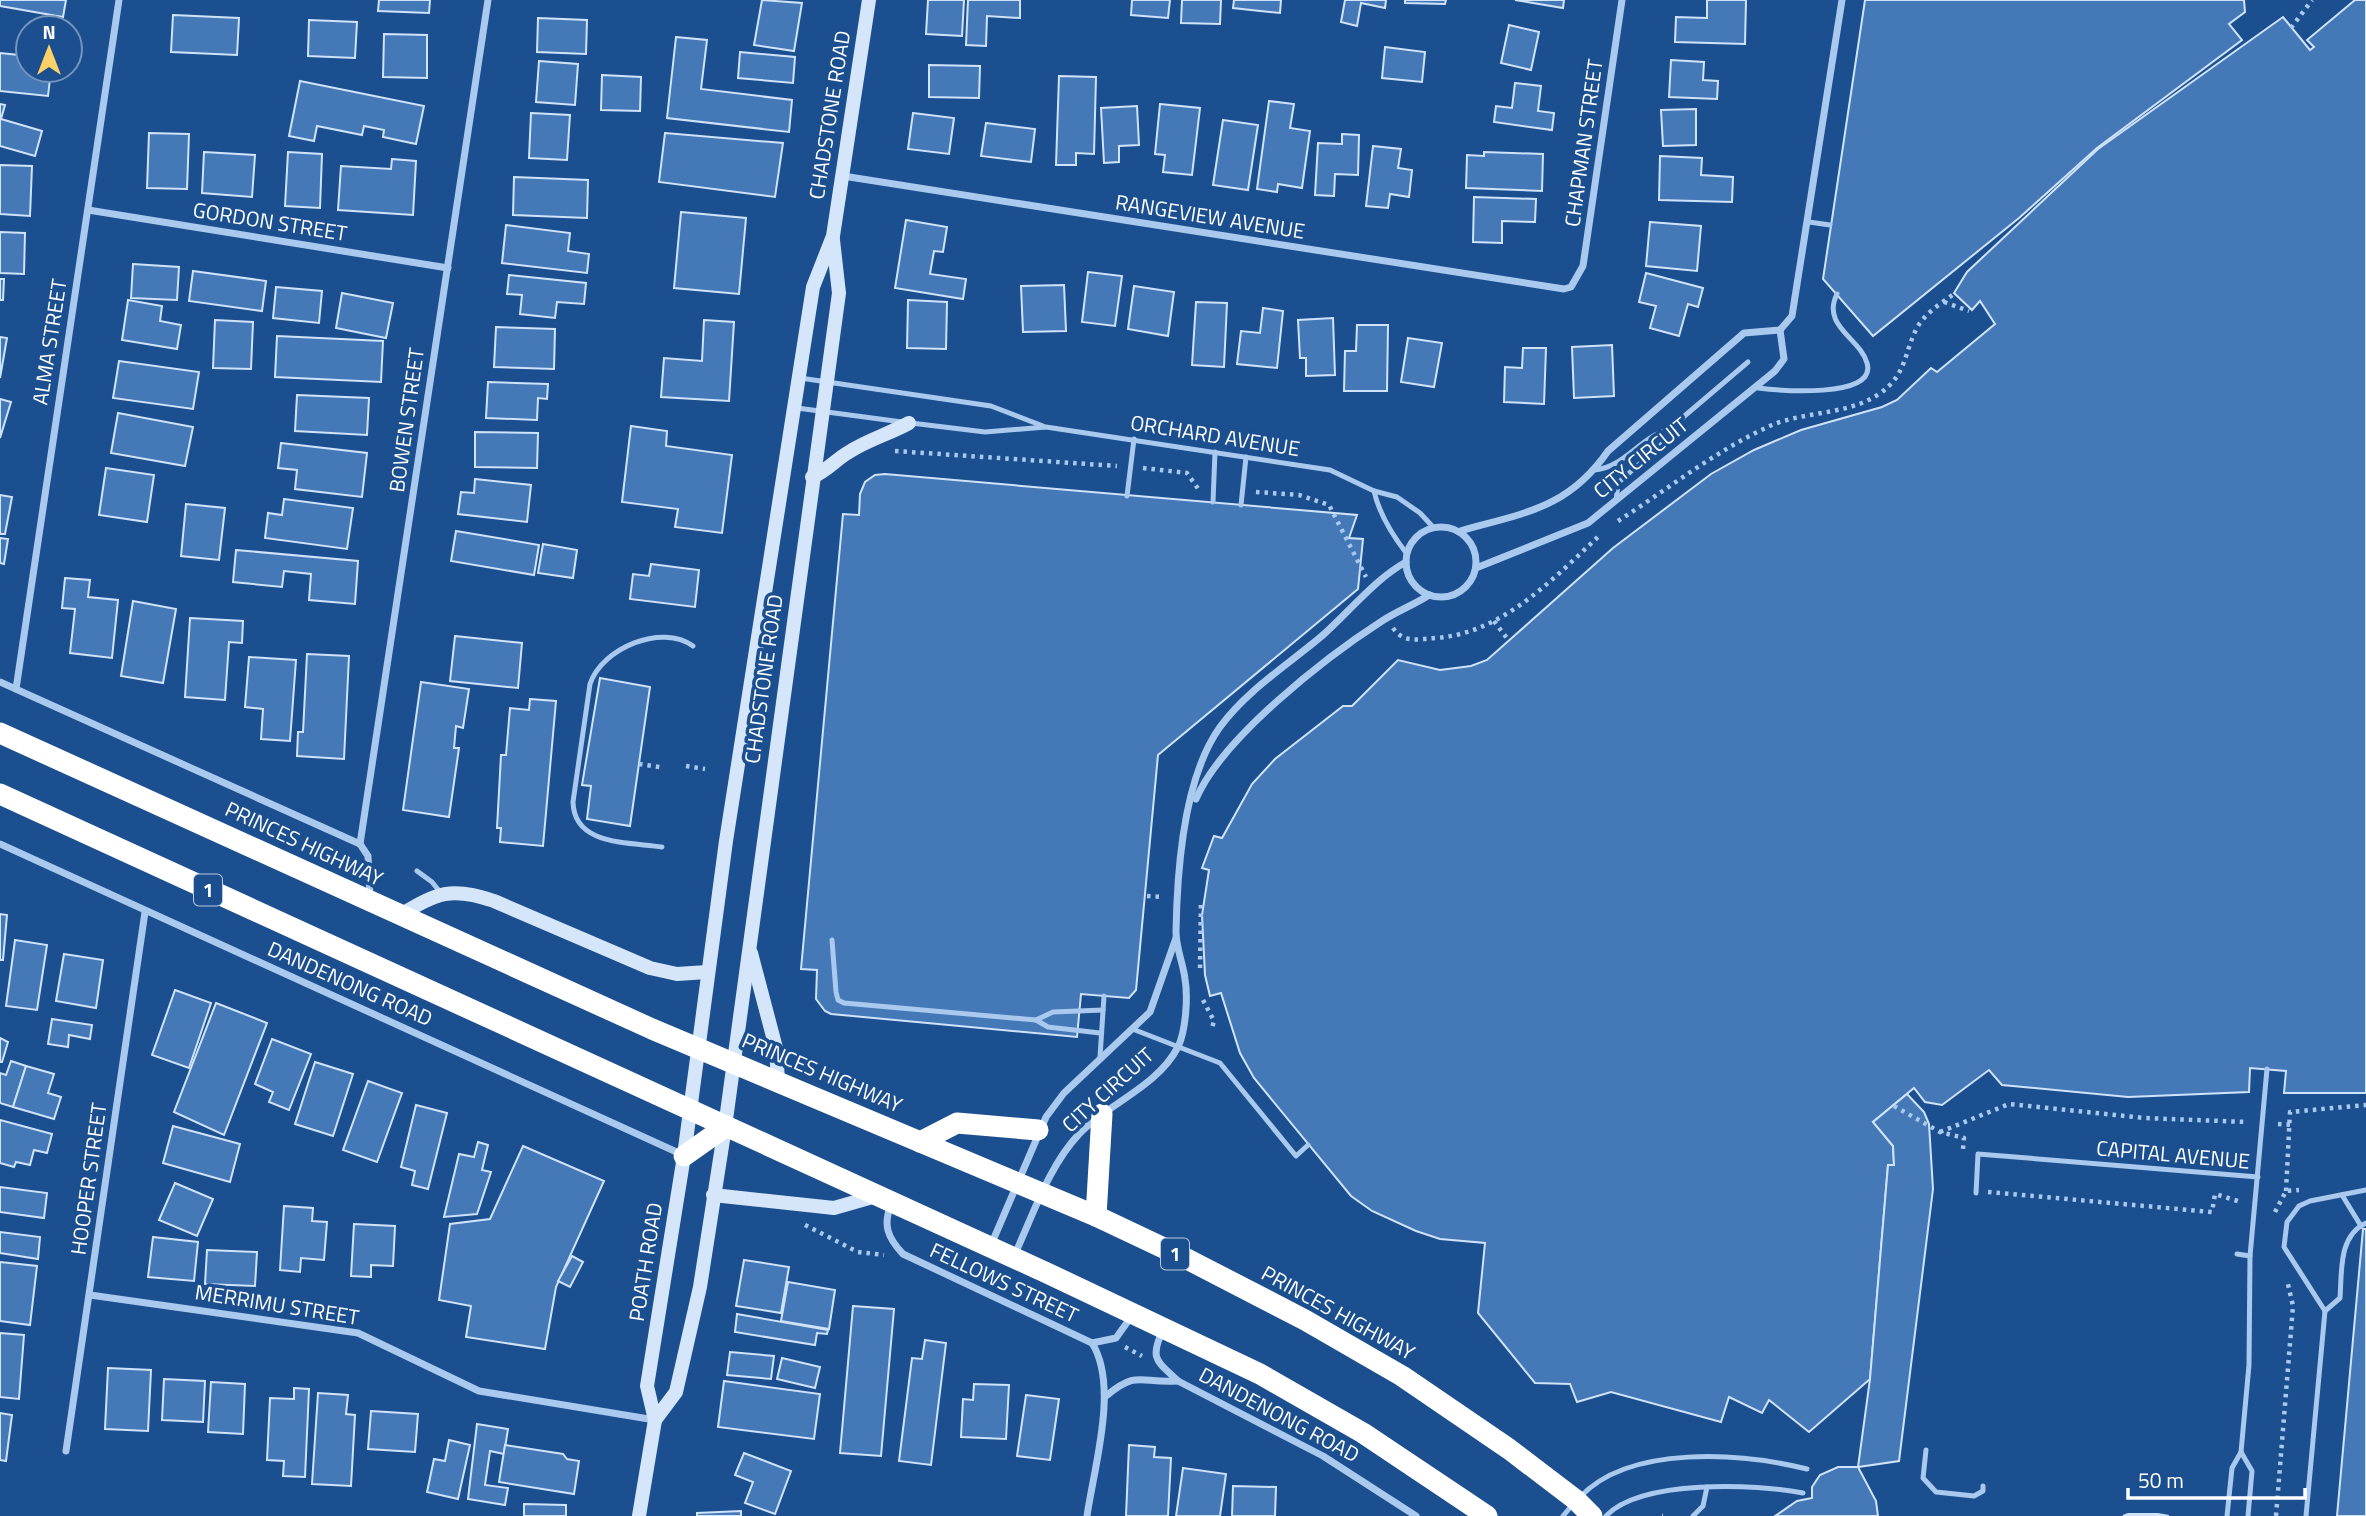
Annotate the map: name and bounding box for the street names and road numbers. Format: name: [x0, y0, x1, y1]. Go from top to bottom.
street label: CHADSTONE ROAD: [800, 28, 858, 202]
street label: CHAPMAN STREET: [1555, 57, 1611, 229]
street label: RANGEVIEW AVENUE: [1113, 185, 1307, 247]
street label: GORDON STREET: [191, 193, 349, 249]
street label: ALMA STREET: [23, 277, 75, 407]
street label: BOWEN STREET: [380, 346, 432, 494]
street label: ORCHARD AVENUE: [1128, 406, 1302, 464]
street label: CITY CIRCUIT: [1586, 409, 1695, 506]
street label: CHADSTONE ROAD: [735, 592, 791, 766]
street label: PRINCES HIGHWAY: [220, 792, 389, 894]
road number: 1: [194, 874, 222, 906]
street label: DANDENONG ROAD: [263, 932, 438, 1034]
street label: PRINCES HIGHWAY: [737, 1024, 908, 1121]
street label: CITY CIRCUIT: [1054, 1039, 1160, 1139]
street label: HOOPER STREET: [62, 1101, 115, 1257]
street label: CAPITAL AVENUE: [2095, 1131, 2251, 1177]
street label: POATH ROAD: [620, 1200, 670, 1324]
street label: FELLOWS STREET: [925, 1234, 1084, 1330]
road number: 1: [1161, 1238, 1189, 1270]
street label: PRINCES HIGHWAY: [1256, 1257, 1422, 1368]
street label: MERRIMU STREET: [193, 1275, 361, 1333]
street label: DANDENONG ROAD: [1194, 1358, 1365, 1470]

